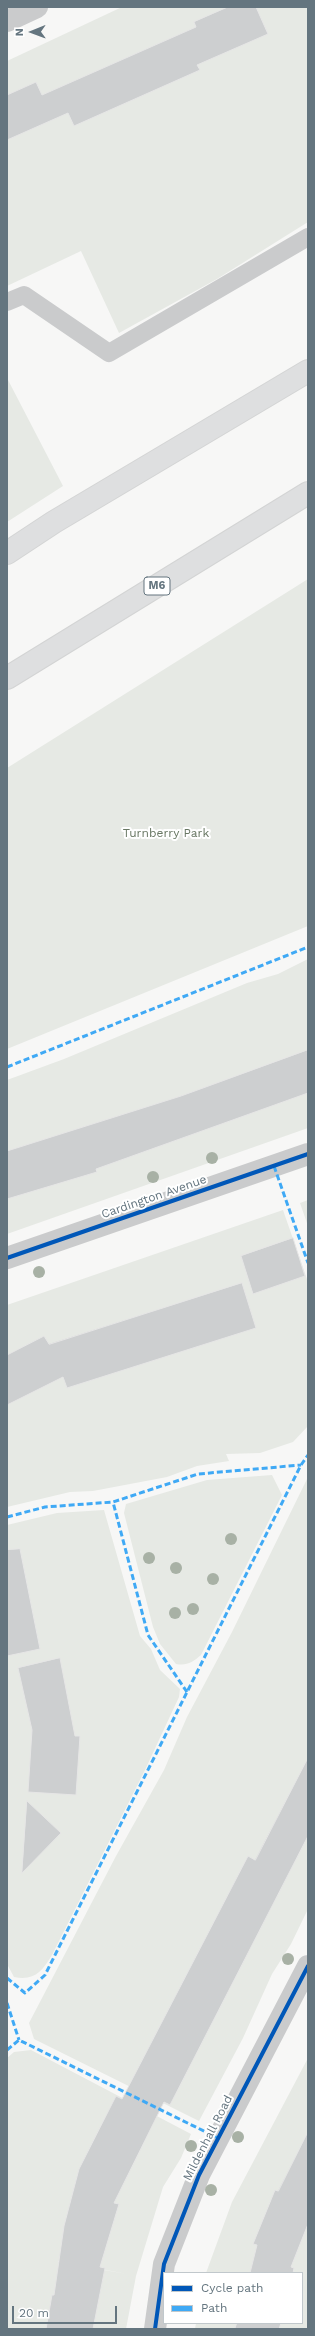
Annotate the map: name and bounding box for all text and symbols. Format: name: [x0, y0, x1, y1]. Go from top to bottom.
north arrow: [12, 12, 52, 52]
text: N: [13, 28, 26, 36]
road number: M6: [144, 577, 170, 595]
park label: Turnberry Park: [123, 826, 209, 840]
street label: Cardington Avenue: [99, 1172, 209, 1222]
street label: Mildenhall Road: [180, 2093, 236, 2183]
legend: [163, 2272, 303, 2324]
text: Cycle path: [201, 2281, 263, 2295]
scale bar: [14, 2298, 119, 2324]
text: Path: [201, 2301, 227, 2315]
text: 20 m: [19, 2306, 49, 2320]

